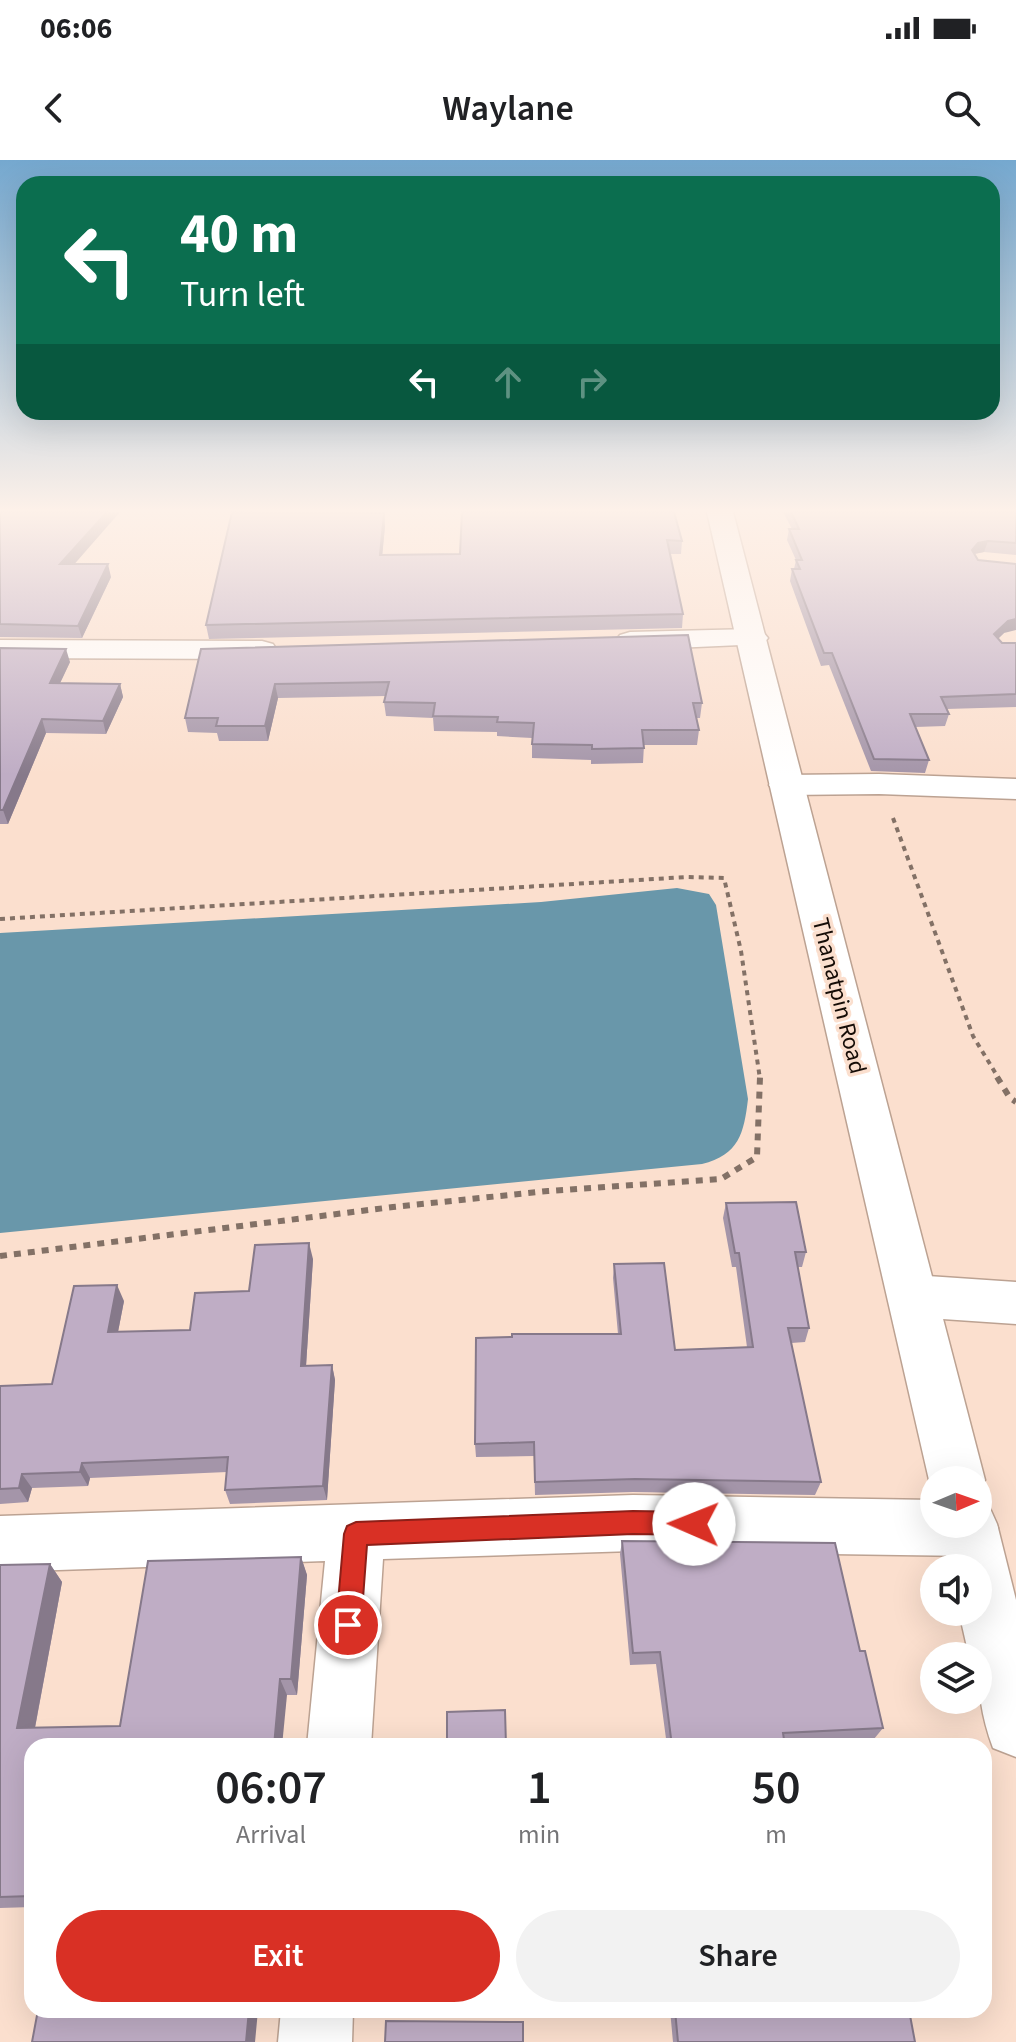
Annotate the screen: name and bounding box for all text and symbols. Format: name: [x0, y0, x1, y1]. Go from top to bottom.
text: 06:06: [40, 7, 112, 50]
text: Waylane: [442, 83, 574, 134]
icon: back: [32, 86, 76, 130]
icon: search: [940, 86, 984, 130]
text: 40 m: [180, 195, 298, 274]
icon: left: [48, 208, 152, 312]
text: Turn left: [180, 269, 305, 320]
icon: left: [402, 360, 446, 404]
icon: ahead: [486, 360, 530, 404]
icon: right: [570, 360, 614, 404]
street label: Thanatpin Road: [803, 914, 875, 1078]
north arrow: [920, 1466, 992, 1538]
map controls: [920, 1466, 992, 1714]
position arrow: [652, 1482, 736, 1566]
button: sound: [920, 1554, 992, 1626]
pin: [314, 1591, 382, 1659]
icon: arrive: [326, 1603, 370, 1647]
button: layers: [920, 1642, 992, 1714]
text: 06:07: [215, 1754, 327, 1822]
text: 1: [527, 1754, 552, 1822]
text: 50: [752, 1754, 801, 1822]
text: Arrival: [236, 1816, 306, 1853]
text: min: [518, 1816, 560, 1853]
text: m: [765, 1816, 787, 1853]
button: Exit: [56, 1910, 500, 2002]
button: Share: [516, 1910, 960, 2002]

